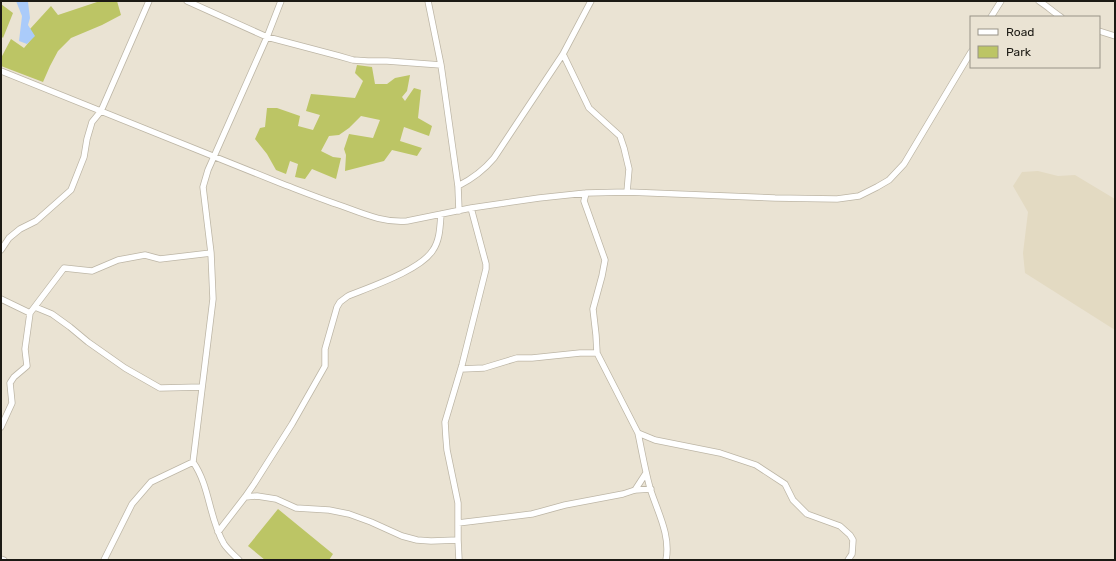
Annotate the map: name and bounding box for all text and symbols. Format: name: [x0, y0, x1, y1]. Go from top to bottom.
legend: [970, 16, 1100, 68]
text: Road: [1006, 25, 1034, 39]
text: Park: [1006, 45, 1032, 59]

